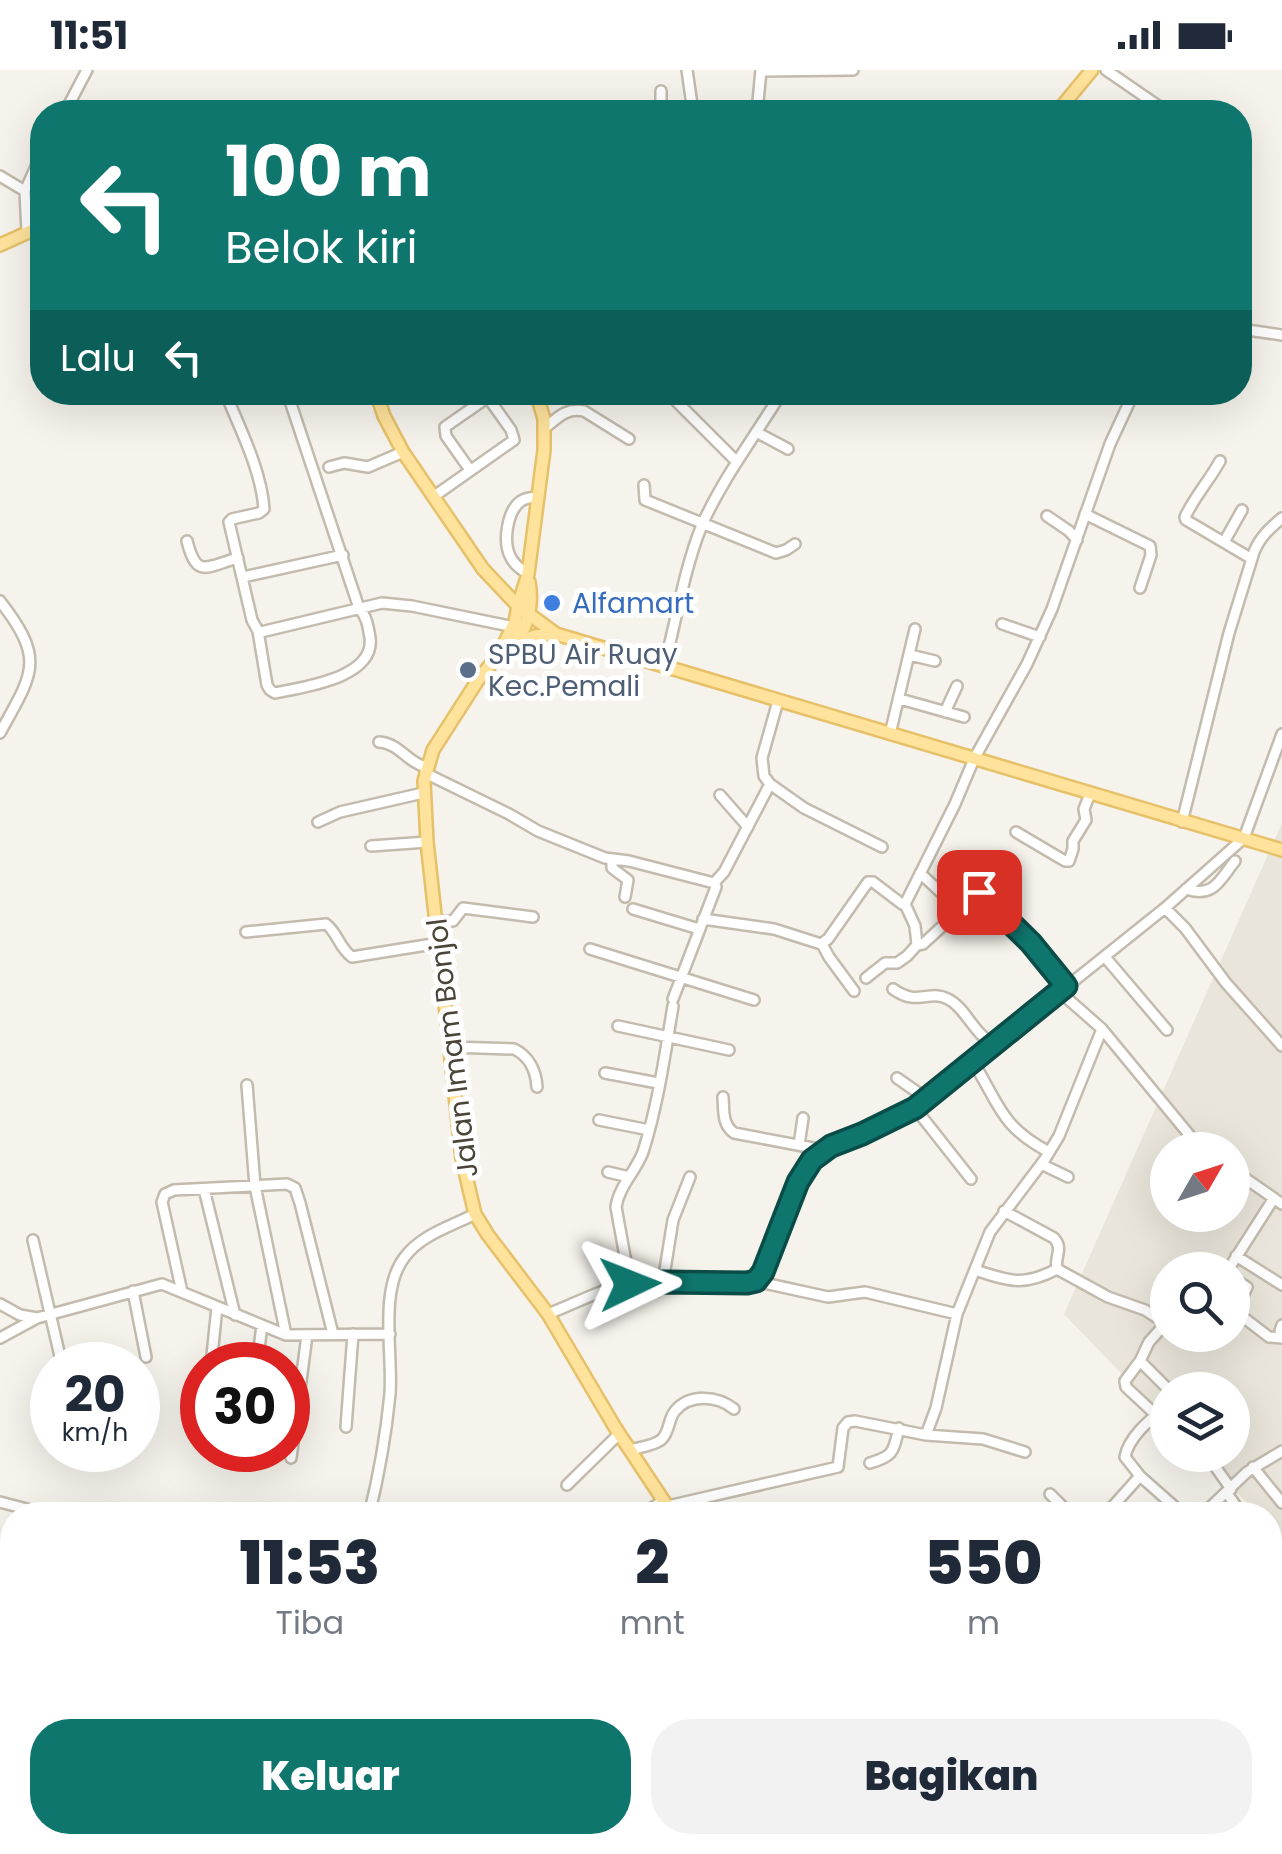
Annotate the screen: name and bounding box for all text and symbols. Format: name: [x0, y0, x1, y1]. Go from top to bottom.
text: 11:51: [50, 9, 128, 62]
text: 100 m: [225, 122, 432, 221]
icon: left: [60, 140, 190, 270]
text: Belok kiri: [225, 216, 418, 279]
icon: left: [156, 330, 211, 385]
text: Lalu: [60, 331, 136, 384]
place label: Alfamart: [572, 584, 694, 623]
marker: Alfamart: [541, 592, 563, 614]
place label: SPBU Air Ruay Kec.Pemali: [488, 635, 678, 706]
marker: SPBU Air Ruay Kec.Pemali: [457, 659, 479, 681]
pin: [937, 850, 1022, 935]
icon: arrive: [952, 865, 1007, 920]
street label: Jalan Imam Bonjol: [417, 916, 488, 1180]
north arrow: [1150, 1132, 1250, 1232]
map controls: [1150, 1132, 1250, 1472]
position arrow: [578, 1232, 682, 1336]
button: search: [1150, 1252, 1250, 1352]
speed limit sign: 30: [180, 1342, 310, 1472]
text: 20: [64, 1359, 126, 1430]
button: layers: [1150, 1372, 1250, 1472]
text: km/h: [62, 1415, 128, 1450]
text: 11:53: [240, 1521, 380, 1605]
text: 2: [635, 1521, 669, 1605]
text: 550: [924, 1521, 1042, 1605]
text: Tiba: [276, 1600, 344, 1645]
text: mnt: [620, 1600, 685, 1645]
text: m: [967, 1600, 1000, 1645]
button: Keluar: [30, 1719, 631, 1834]
button: Bagikan: [651, 1719, 1252, 1834]

